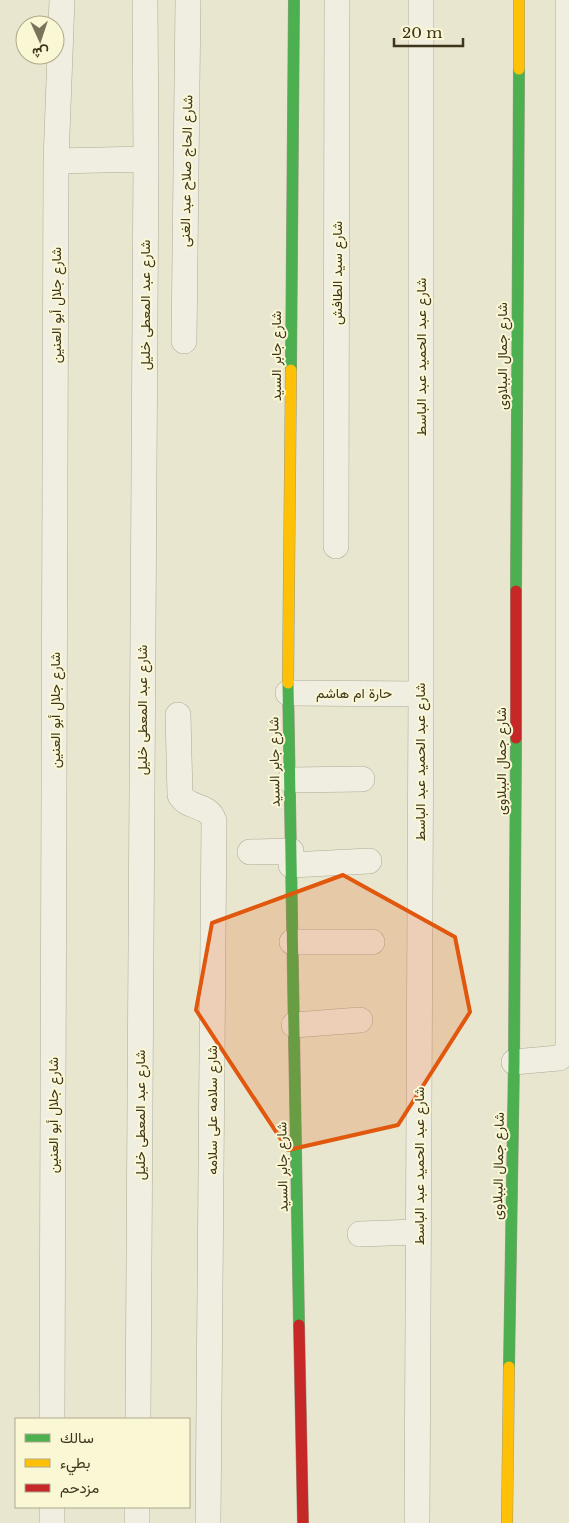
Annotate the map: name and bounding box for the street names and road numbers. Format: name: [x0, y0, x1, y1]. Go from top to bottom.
street label: شارع الحاج صلاح عبد الغنى: [176, 95, 198, 247]
street label: شارع سيد الطافش: [328, 221, 348, 325]
street label: شارع عبد المعطى خليل: [136, 240, 156, 370]
street label: شارع جلال أبو العنين: [47, 247, 67, 363]
street label: شارع عبد الحميد عبد الباسط: [412, 278, 432, 436]
street label: شارع جمال الببلاوى: [493, 302, 513, 410]
street label: شارع جابر السيد: [267, 311, 287, 401]
street label: شارع عبد المعطى خليل: [133, 645, 153, 775]
street label: شارع جلال أبو العنين: [46, 652, 66, 768]
street label: شارع عبد الحميد عبد الباسط: [411, 683, 431, 841]
street label: حارة ام هاشم: [316, 684, 392, 702]
street label: شارع جمال الببلاوى: [492, 707, 512, 815]
street label: شارع جابر السيد: [264, 717, 286, 807]
street label: شارع سلامه على سلامه: [203, 1045, 223, 1175]
street label: شارع عبد المعطى خليل: [131, 1050, 151, 1180]
street label: شارع جلال أبو العنين: [44, 1057, 64, 1173]
street label: شارع عبد الحميد عبد الباسط: [410, 1087, 430, 1245]
street label: شارع جمال الببلاوى: [488, 1112, 510, 1220]
street label: شارع جابر السيد: [272, 1122, 294, 1212]

